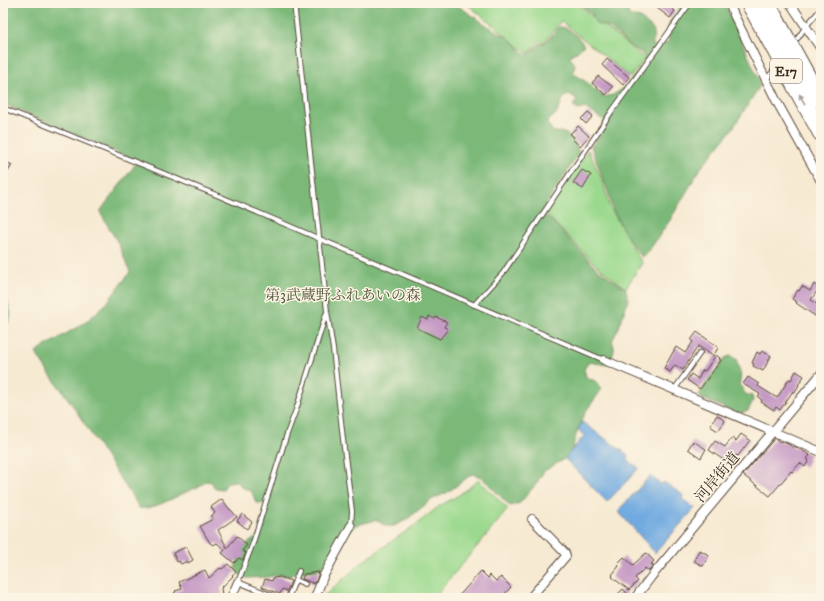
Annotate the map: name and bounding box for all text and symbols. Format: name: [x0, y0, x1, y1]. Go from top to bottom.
road number: E17: [770, 59, 802, 83]
one-way arrow: [798, 93, 805, 105]
park label: 第3武蔵野ふれあいの森: [265, 286, 421, 305]
street label: 河岸街道: [691, 448, 744, 506]

